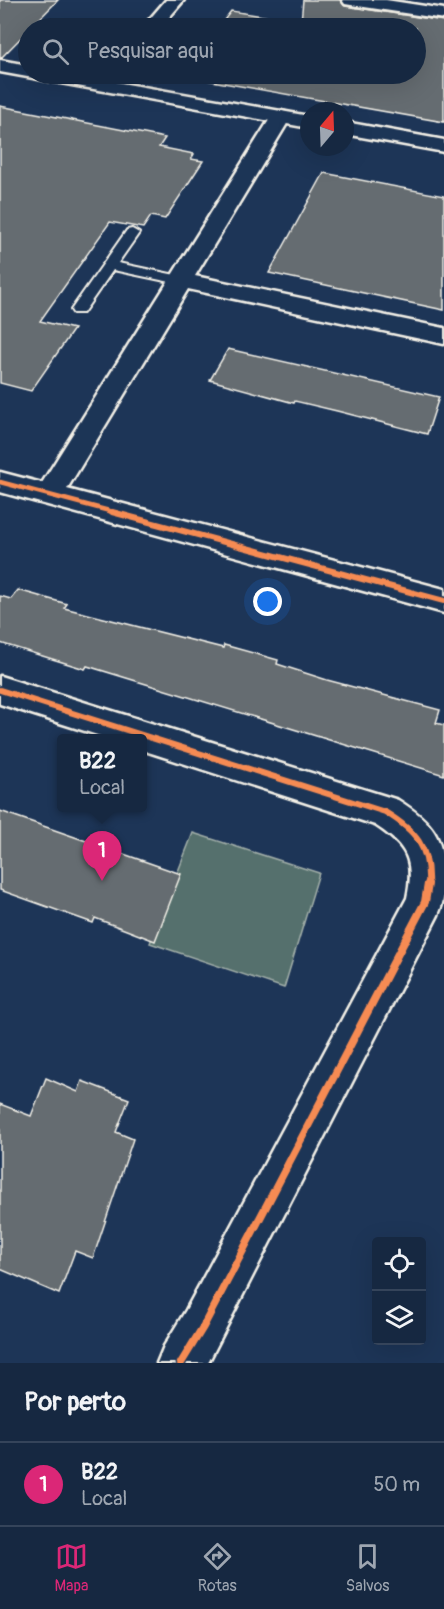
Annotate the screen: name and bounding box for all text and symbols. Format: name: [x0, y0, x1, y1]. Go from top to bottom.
search box: [18, 18, 426, 84]
icon: search: [39, 35, 72, 68]
text: Pesquisar aqui: [87, 37, 213, 65]
north arrow: [300, 102, 354, 156]
your location: [253, 587, 282, 616]
popup: [57, 734, 147, 812]
text: B22: [79, 747, 116, 775]
text: Local: [79, 775, 125, 800]
pin: 1: [82, 832, 122, 881]
map controls: [372, 1237, 426, 1345]
button: locate: [372, 1237, 426, 1291]
button: layers: [372, 1291, 426, 1345]
text: Por perto: [24, 1386, 126, 1418]
text: B22: [81, 1458, 118, 1486]
text: 1: [40, 1472, 47, 1497]
text: 50 m: [373, 1472, 420, 1497]
text: Local: [81, 1486, 127, 1511]
tab: Mapa: [55, 1540, 89, 1596]
tab: Rotas: [198, 1540, 237, 1596]
tab: Salvos: [346, 1540, 389, 1596]

